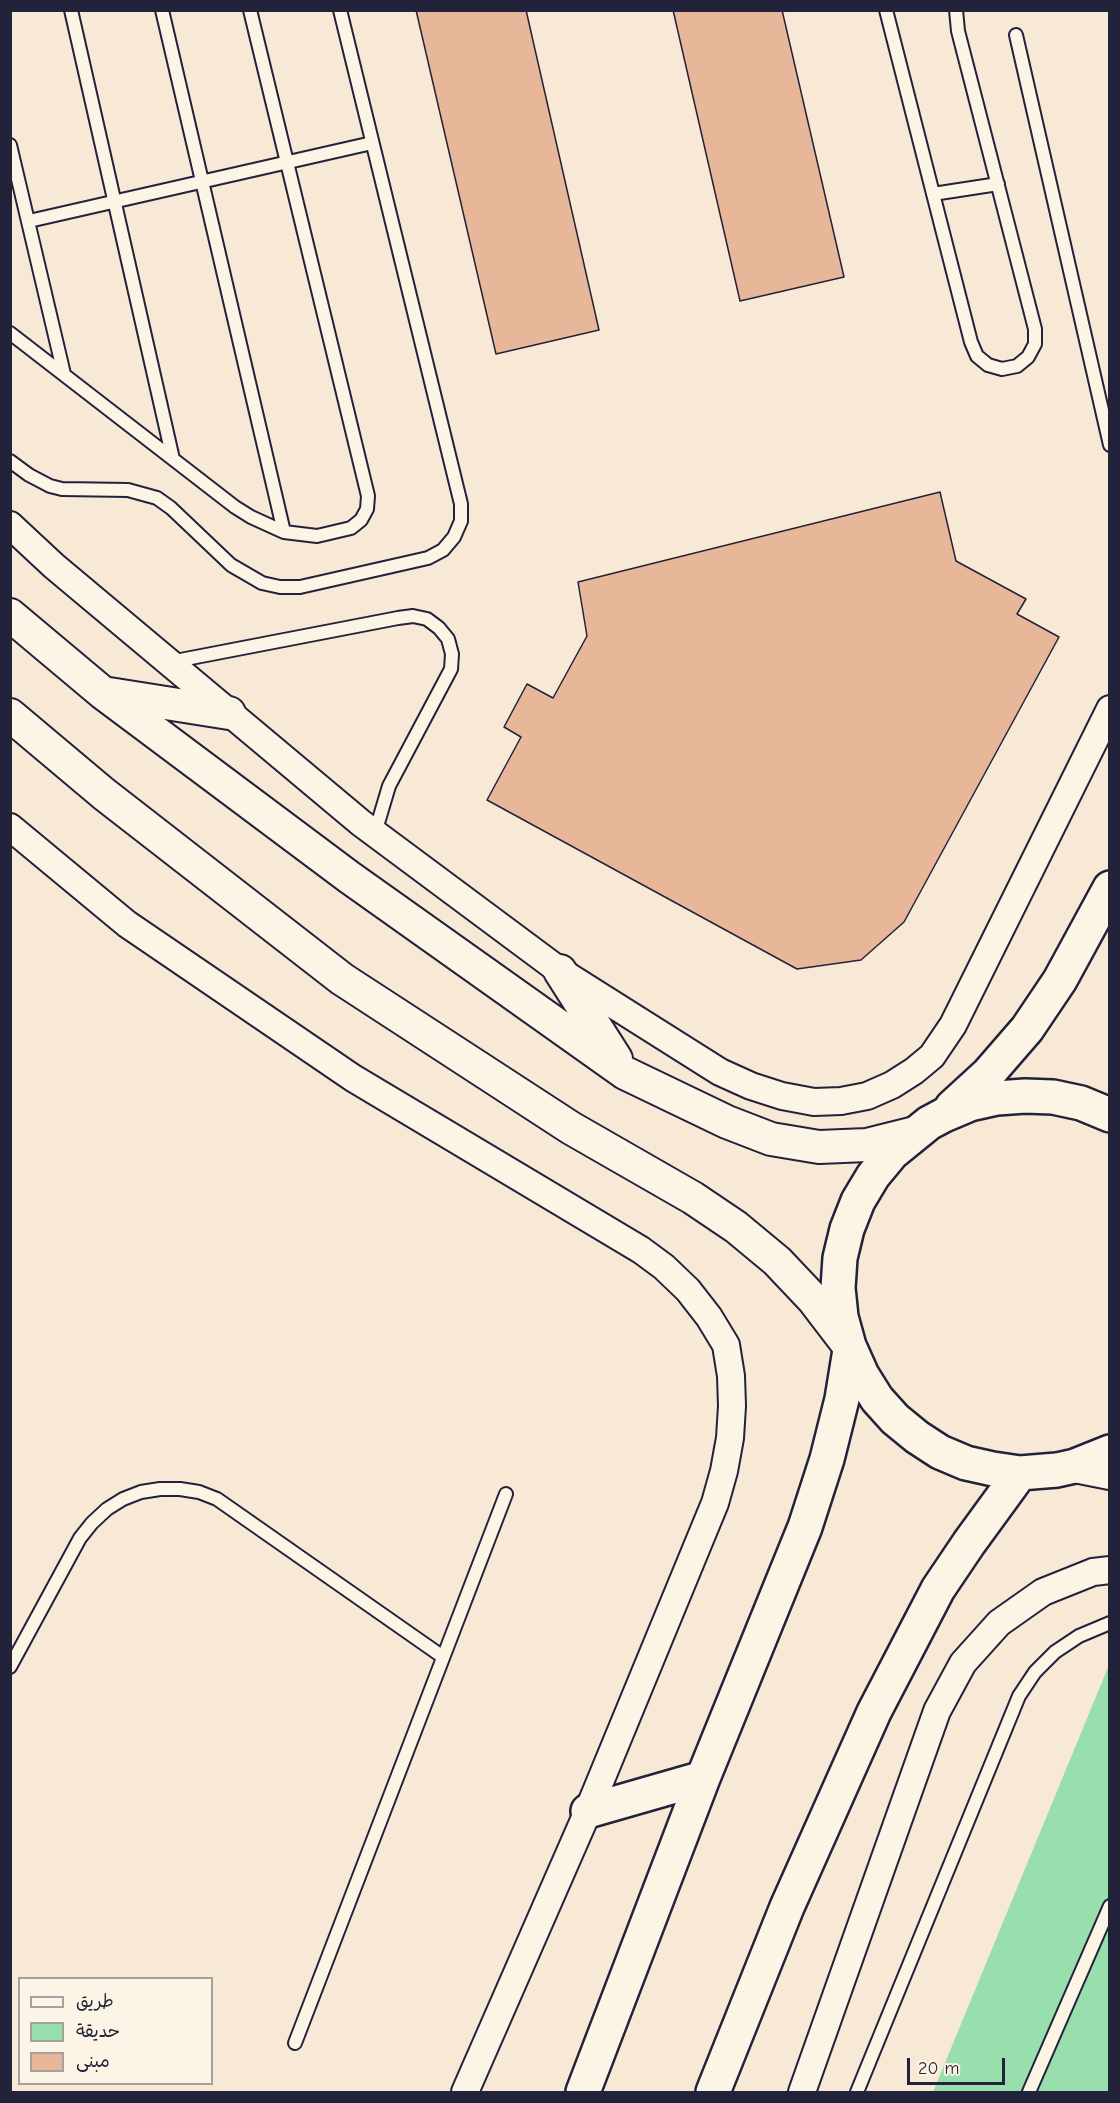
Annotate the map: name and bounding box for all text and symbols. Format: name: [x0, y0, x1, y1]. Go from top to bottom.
legend: [18, 1977, 213, 2085]
text: طريق: [76, 1991, 114, 2012]
text: حديقة: [76, 2021, 120, 2042]
scale bar: [910, 2046, 1008, 2084]
text: مبنى: [76, 2051, 110, 2072]
text: 20 m: [918, 2058, 959, 2079]

